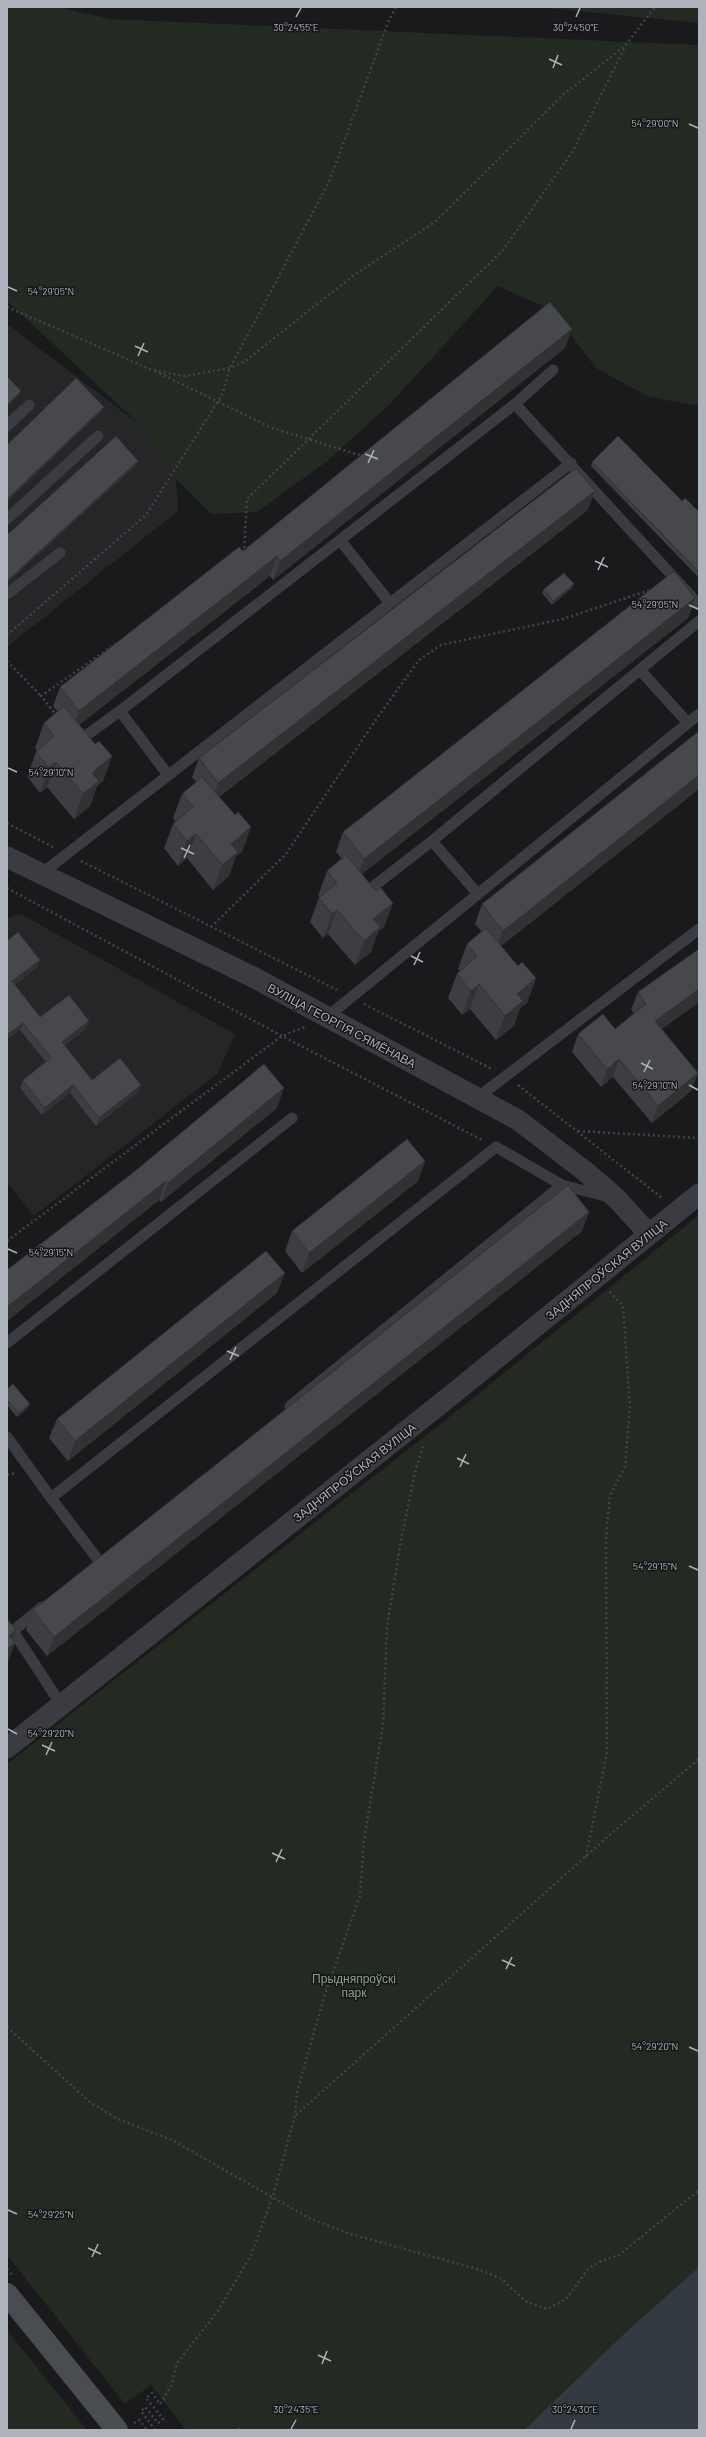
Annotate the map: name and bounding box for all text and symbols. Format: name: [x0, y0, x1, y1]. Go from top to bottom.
text: 30°24'55"E: [273, 21, 319, 33]
text: 30°24'50"E: [553, 21, 599, 33]
text: 54°29'00"N: [631, 117, 679, 129]
text: 54°29'05"N: [28, 285, 74, 297]
text: 54°29'05"N: [632, 598, 678, 610]
text: 54°29'10"N: [29, 766, 73, 778]
street label: ВУЛІЦА ГЕОРГІЯ СЯМЁНАВА: [265, 980, 418, 1071]
text: 54°29'10"N: [633, 1079, 677, 1091]
street label: ЗАДНЯПРОЎСКАЯ ВУЛІЦА: [543, 1216, 670, 1323]
text: 54°29'15"N: [29, 1246, 73, 1258]
street label: ЗАДНЯПРОЎСКАЯ ВУЛІЦА: [290, 1420, 419, 1525]
text: 54°29'15"N: [633, 1560, 677, 1572]
text: 54°29'20"N: [28, 1727, 74, 1739]
park label: Прыдняпроўскі парк: [312, 1971, 396, 2000]
text: 54°29'20"N: [632, 2040, 678, 2052]
text: 54°29'25"N: [28, 2208, 74, 2220]
text: 30°24'35"E: [273, 2403, 319, 2415]
text: 30°24'30"E: [552, 2403, 598, 2415]

